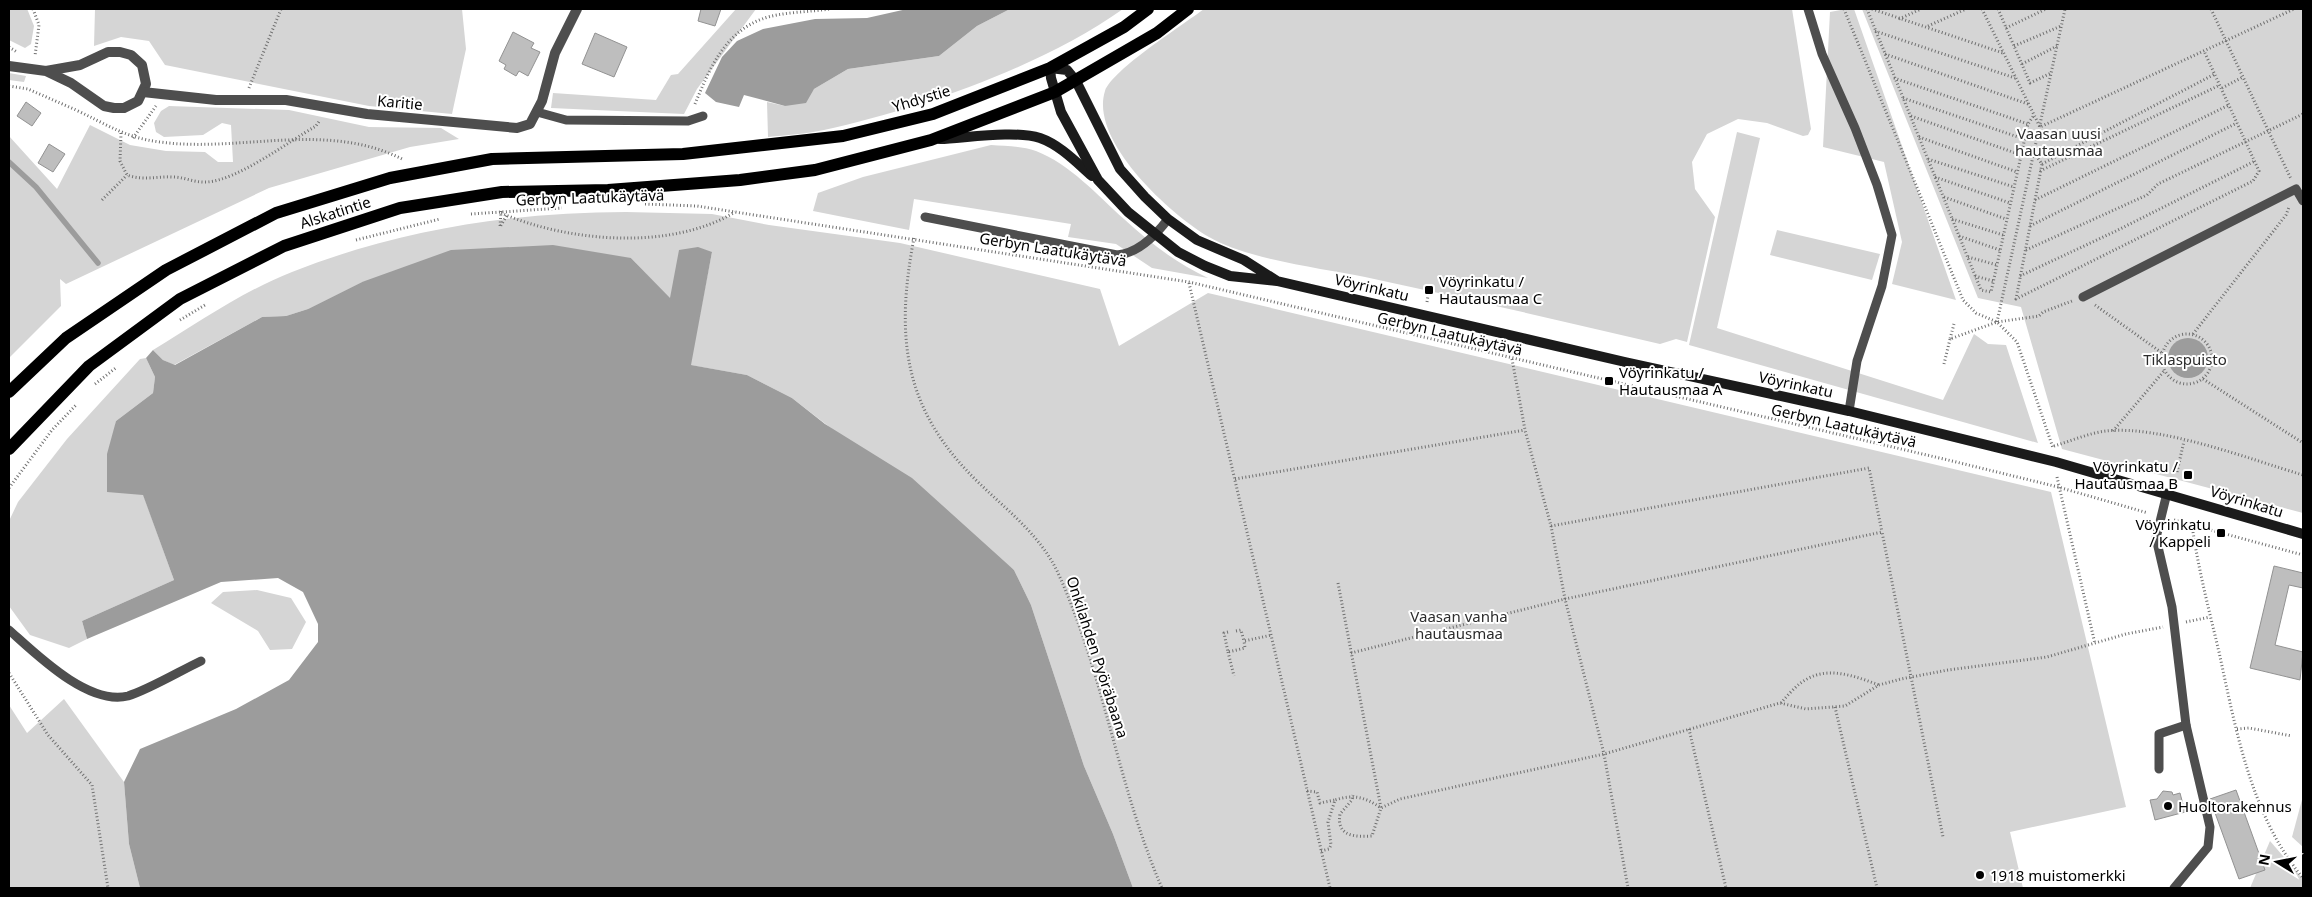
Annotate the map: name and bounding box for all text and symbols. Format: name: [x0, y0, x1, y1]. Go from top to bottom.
street label: Yhdystie: [890, 80, 952, 116]
street label: Karitie: [376, 90, 424, 114]
park label: Vaasan uusi hautausmaa: [2015, 123, 2103, 160]
street label: Gerbyn Laatukäytävä: [515, 184, 665, 210]
street label: Alskatintie: [297, 191, 373, 233]
street label: Gerbyn Laatukäytävä: [978, 227, 1128, 271]
street label: Vöyrinkatu: [1333, 269, 1411, 305]
place label: Vöyrinkatu / Hautausmaa C: [1439, 271, 1543, 308]
marker: Vöyrinkatu / Hautausmaa C: [1423, 284, 1435, 296]
street label: Gerbyn Laatukäytävä: [1375, 307, 1525, 359]
park label: Tiklaspuisto: [2143, 349, 2227, 369]
place label: Vöyrinkatu / Hautausmaa A: [1619, 362, 1723, 399]
street label: Vöyrinkatu: [1757, 366, 1835, 402]
marker: Vöyrinkatu / Hautausmaa A: [1603, 375, 1615, 387]
street label: Gerbyn Laatukäytävä: [1769, 399, 1919, 451]
place label: Vöyrinkatu / Hautausmaa B: [2074, 456, 2178, 493]
marker: Vöyrinkatu / Hautausmaa B: [2182, 469, 2194, 481]
street label: Vöyrinkatu: [2208, 480, 2286, 522]
place label: Vöyrinkatu / Kappeli: [2135, 514, 2211, 551]
marker: Vöyrinkatu / Kappeli: [2215, 527, 2227, 539]
street label: Onkilahden Pyöräbaana: [1062, 573, 1134, 741]
park label: Vaasan vanha hautausmaa: [1410, 606, 1508, 643]
place label: Huoltorakennus: [2178, 796, 2292, 816]
marker: Huoltorakennus: [2162, 800, 2174, 812]
north arrow: [2252, 837, 2302, 887]
text: N: [2253, 852, 2274, 867]
place label: 1918 muistomerkki: [1990, 865, 2126, 885]
marker: 1918 muistomerkki: [1974, 869, 1986, 881]

